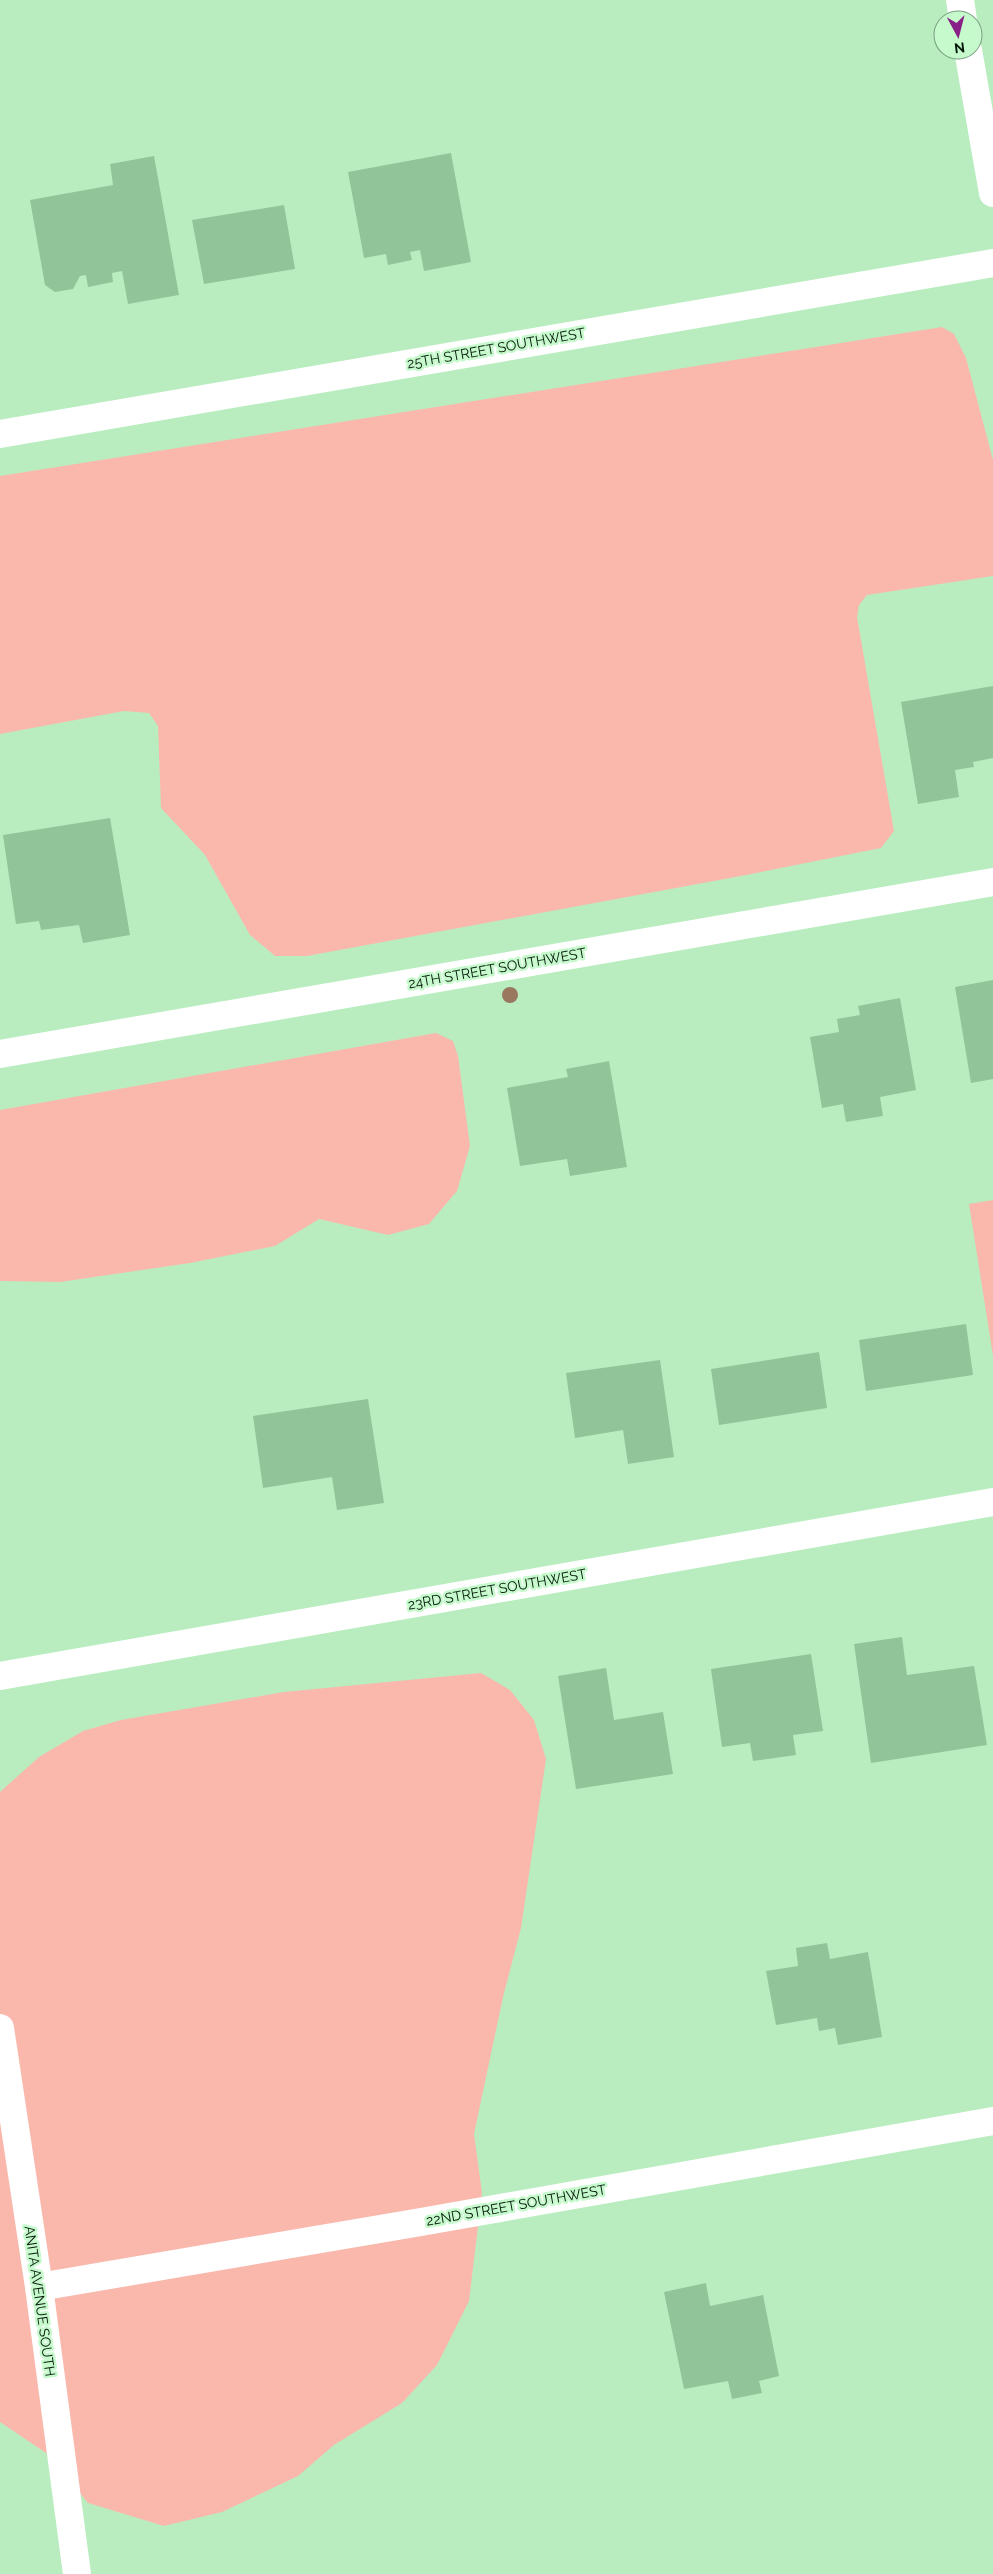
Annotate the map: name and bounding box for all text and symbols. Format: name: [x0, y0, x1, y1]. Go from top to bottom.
north arrow: [933, 10, 983, 60]
text: N: [953, 39, 966, 56]
street label: 25TH STREET SOUTHWEST: [406, 324, 587, 372]
street label: 24TH STREET SOUTHWEST: [407, 944, 588, 992]
street label: 23RD STREET SOUTHWEST: [406, 1565, 588, 1613]
street label: 22ND STREET SOUTHWEST: [425, 2181, 608, 2229]
street label: ANITA AVENUE SOUTH: [21, 2225, 59, 2377]

